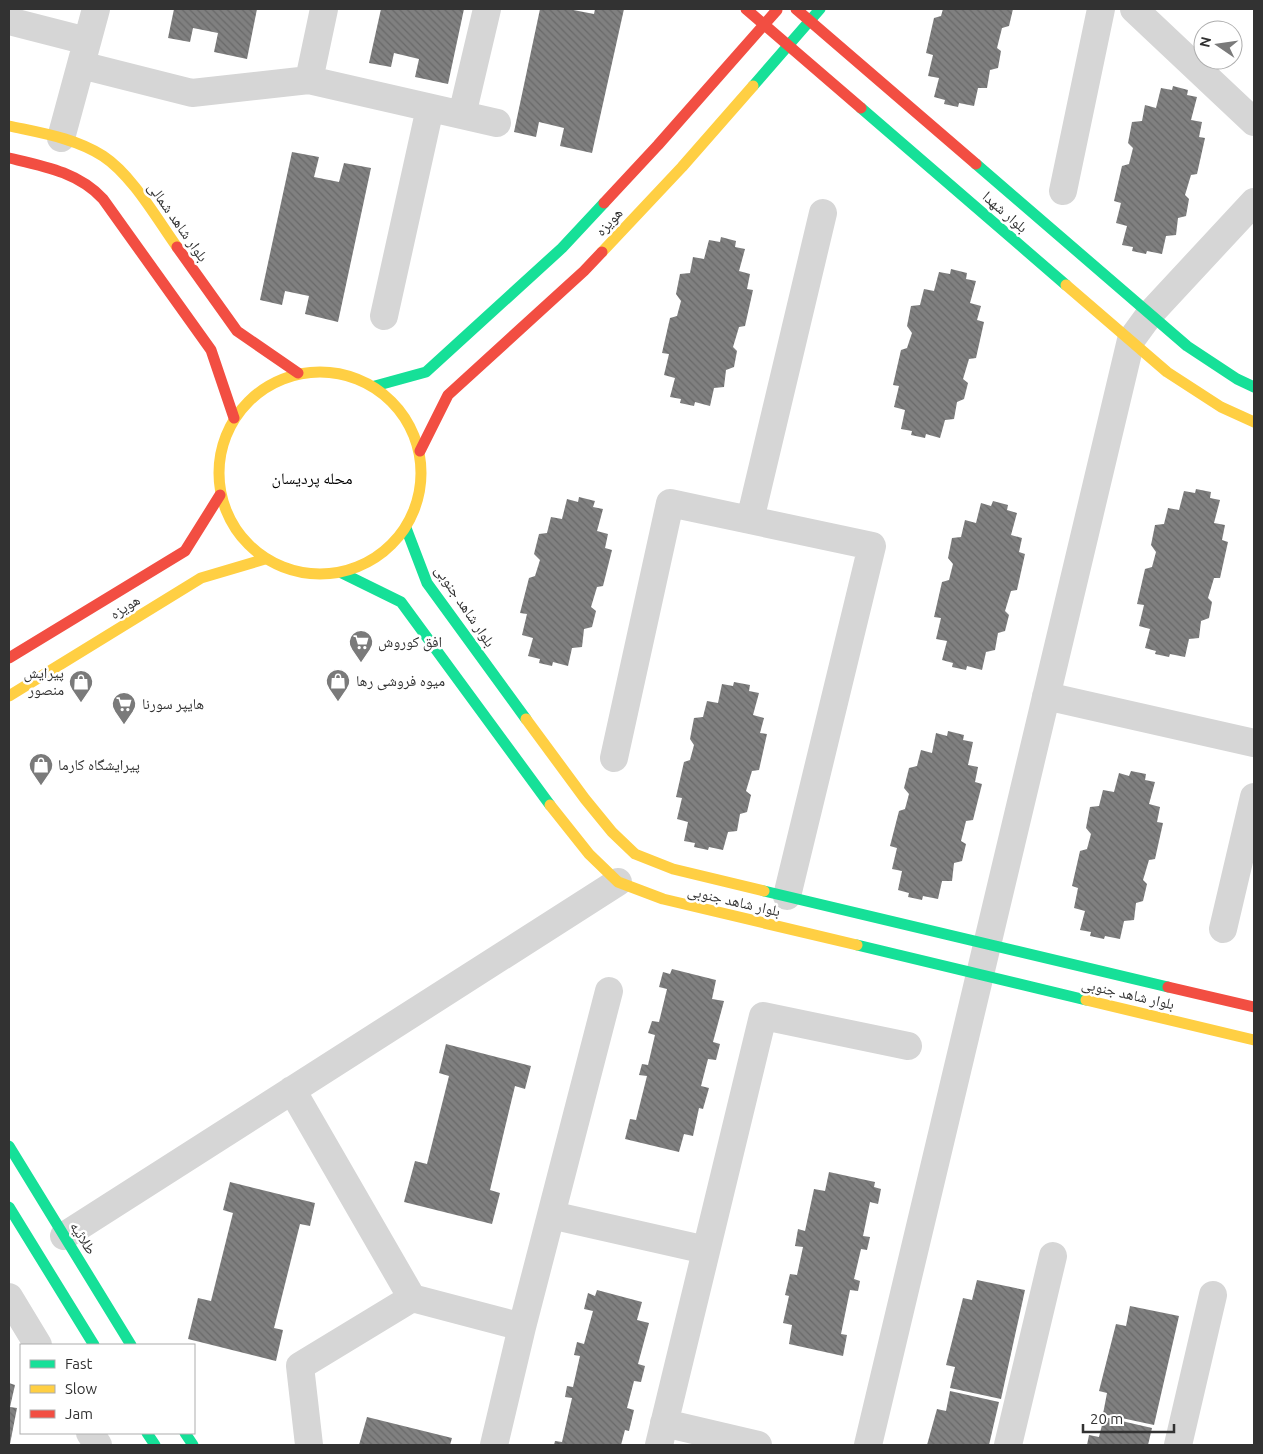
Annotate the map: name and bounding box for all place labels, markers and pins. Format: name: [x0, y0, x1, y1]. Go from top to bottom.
supermarket icon: افق کوروش: [348, 629, 374, 663]
place label: افق کوروش: [378, 633, 442, 652]
place label: پیرایش منصور: [23, 664, 64, 699]
shop icon: میوه فروشی رها: [325, 668, 351, 702]
shop icon: پیرایش منصور: [68, 669, 94, 703]
place label: میوه فروشی رها: [356, 672, 445, 691]
supermarket icon: هایپر سورنا: [111, 691, 137, 725]
place label: هایپر سورنا: [142, 695, 204, 713]
shop icon: پیرایشگاه کارما: [28, 752, 54, 786]
place label: پیرایشگاه کارما: [58, 756, 140, 774]

